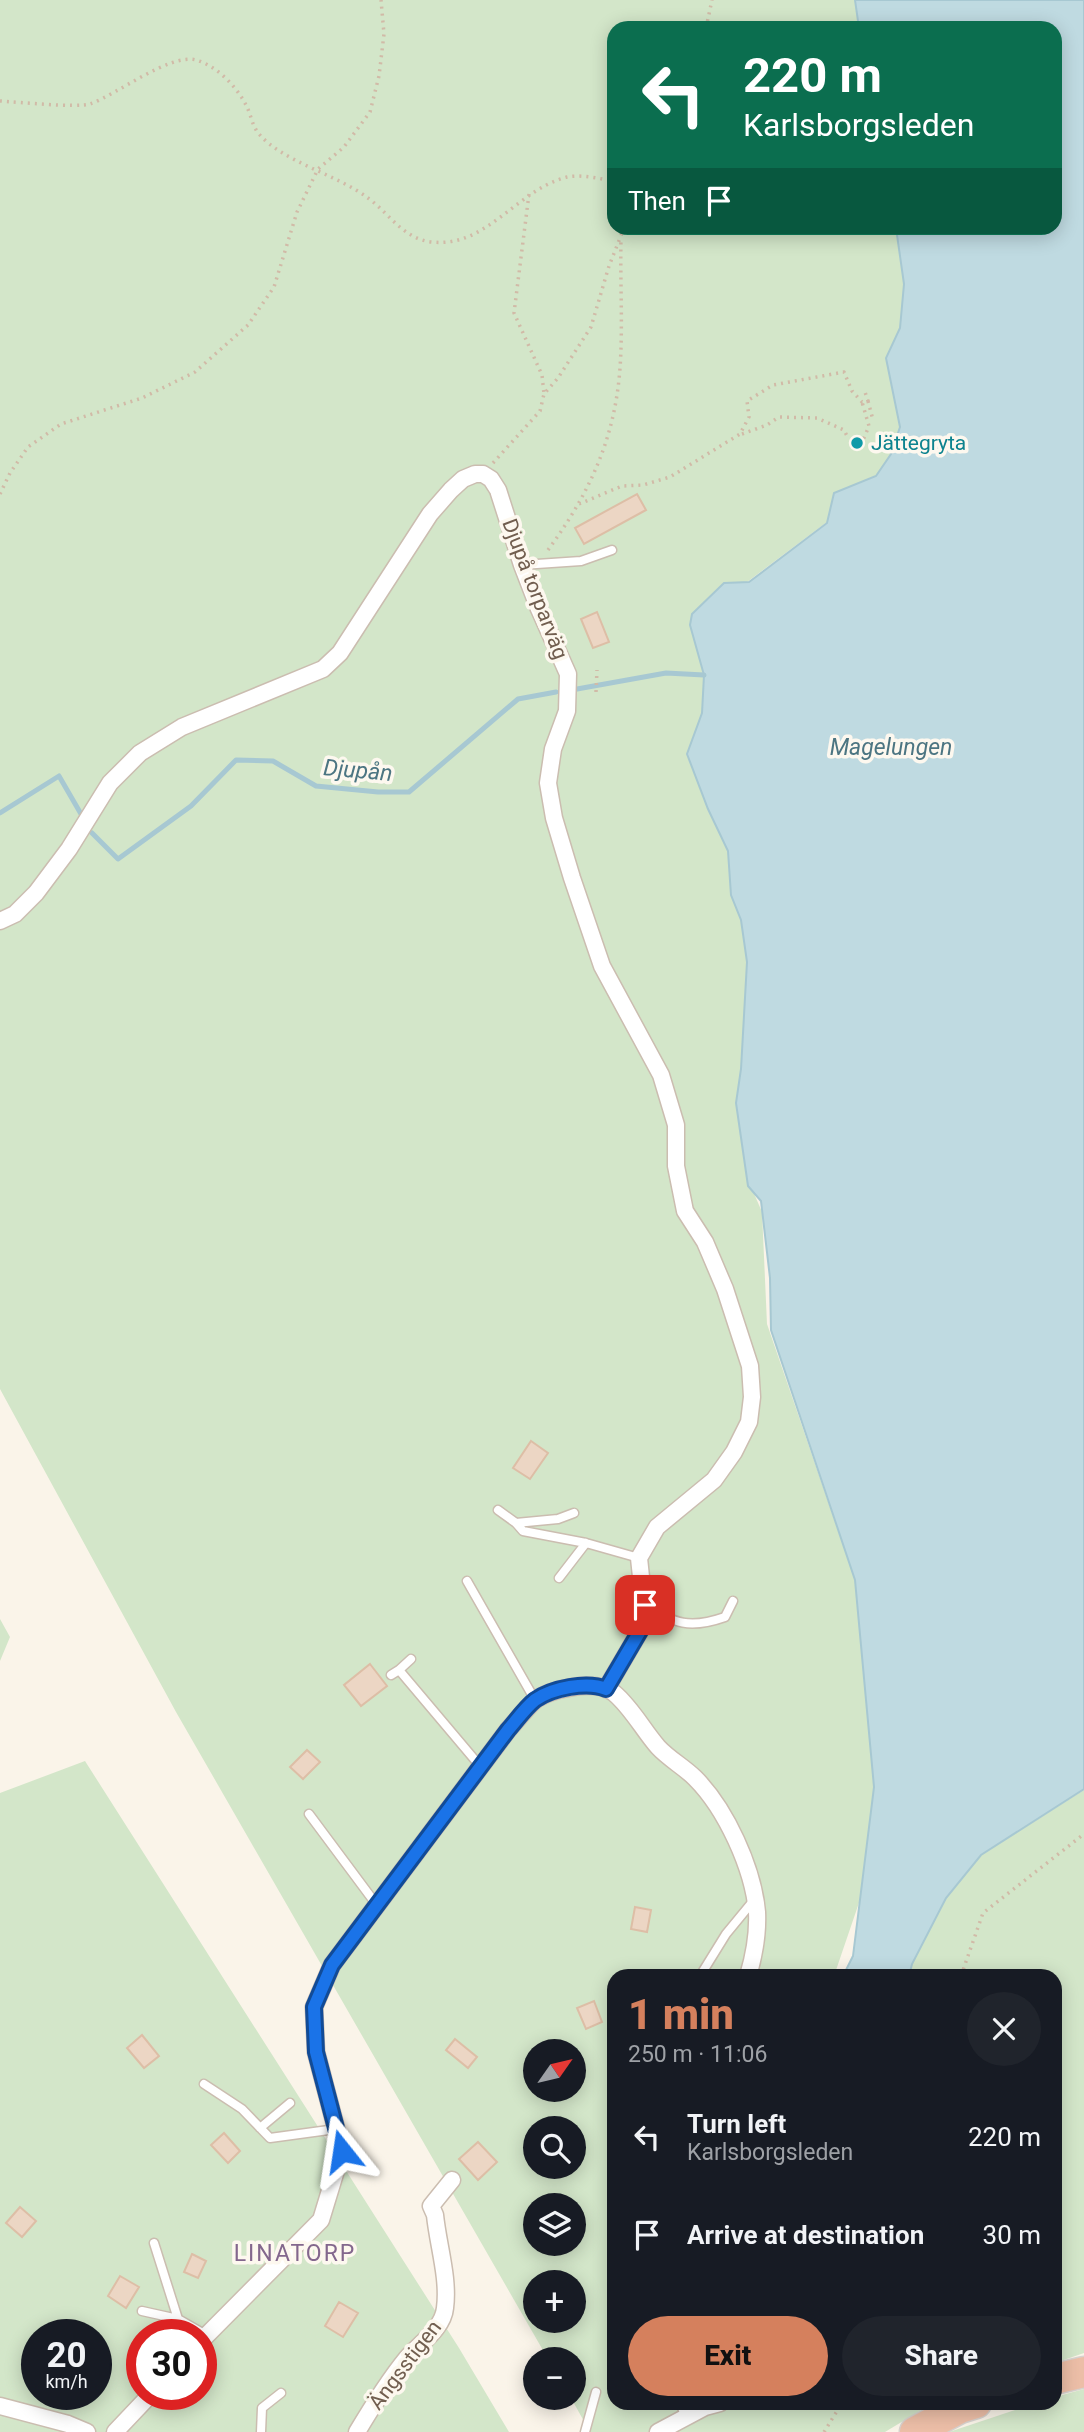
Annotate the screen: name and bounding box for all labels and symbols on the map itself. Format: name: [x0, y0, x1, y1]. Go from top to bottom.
place label: Jättegryta: [871, 431, 966, 455]
marker: Jättegryta: [849, 435, 865, 451]
street label: Djupå torparväg: [497, 515, 573, 663]
water label: Magelungen: [830, 734, 952, 761]
water label: Djupån: [322, 754, 394, 787]
pin: [615, 1575, 675, 1635]
north arrow: [523, 2039, 586, 2102]
position arrow: [305, 2114, 379, 2188]
district label: LINATORP: [234, 2240, 356, 2267]
street label: Ängsstigen: [364, 2316, 446, 2414]
speed limit sign: 30: [126, 2319, 217, 2410]

